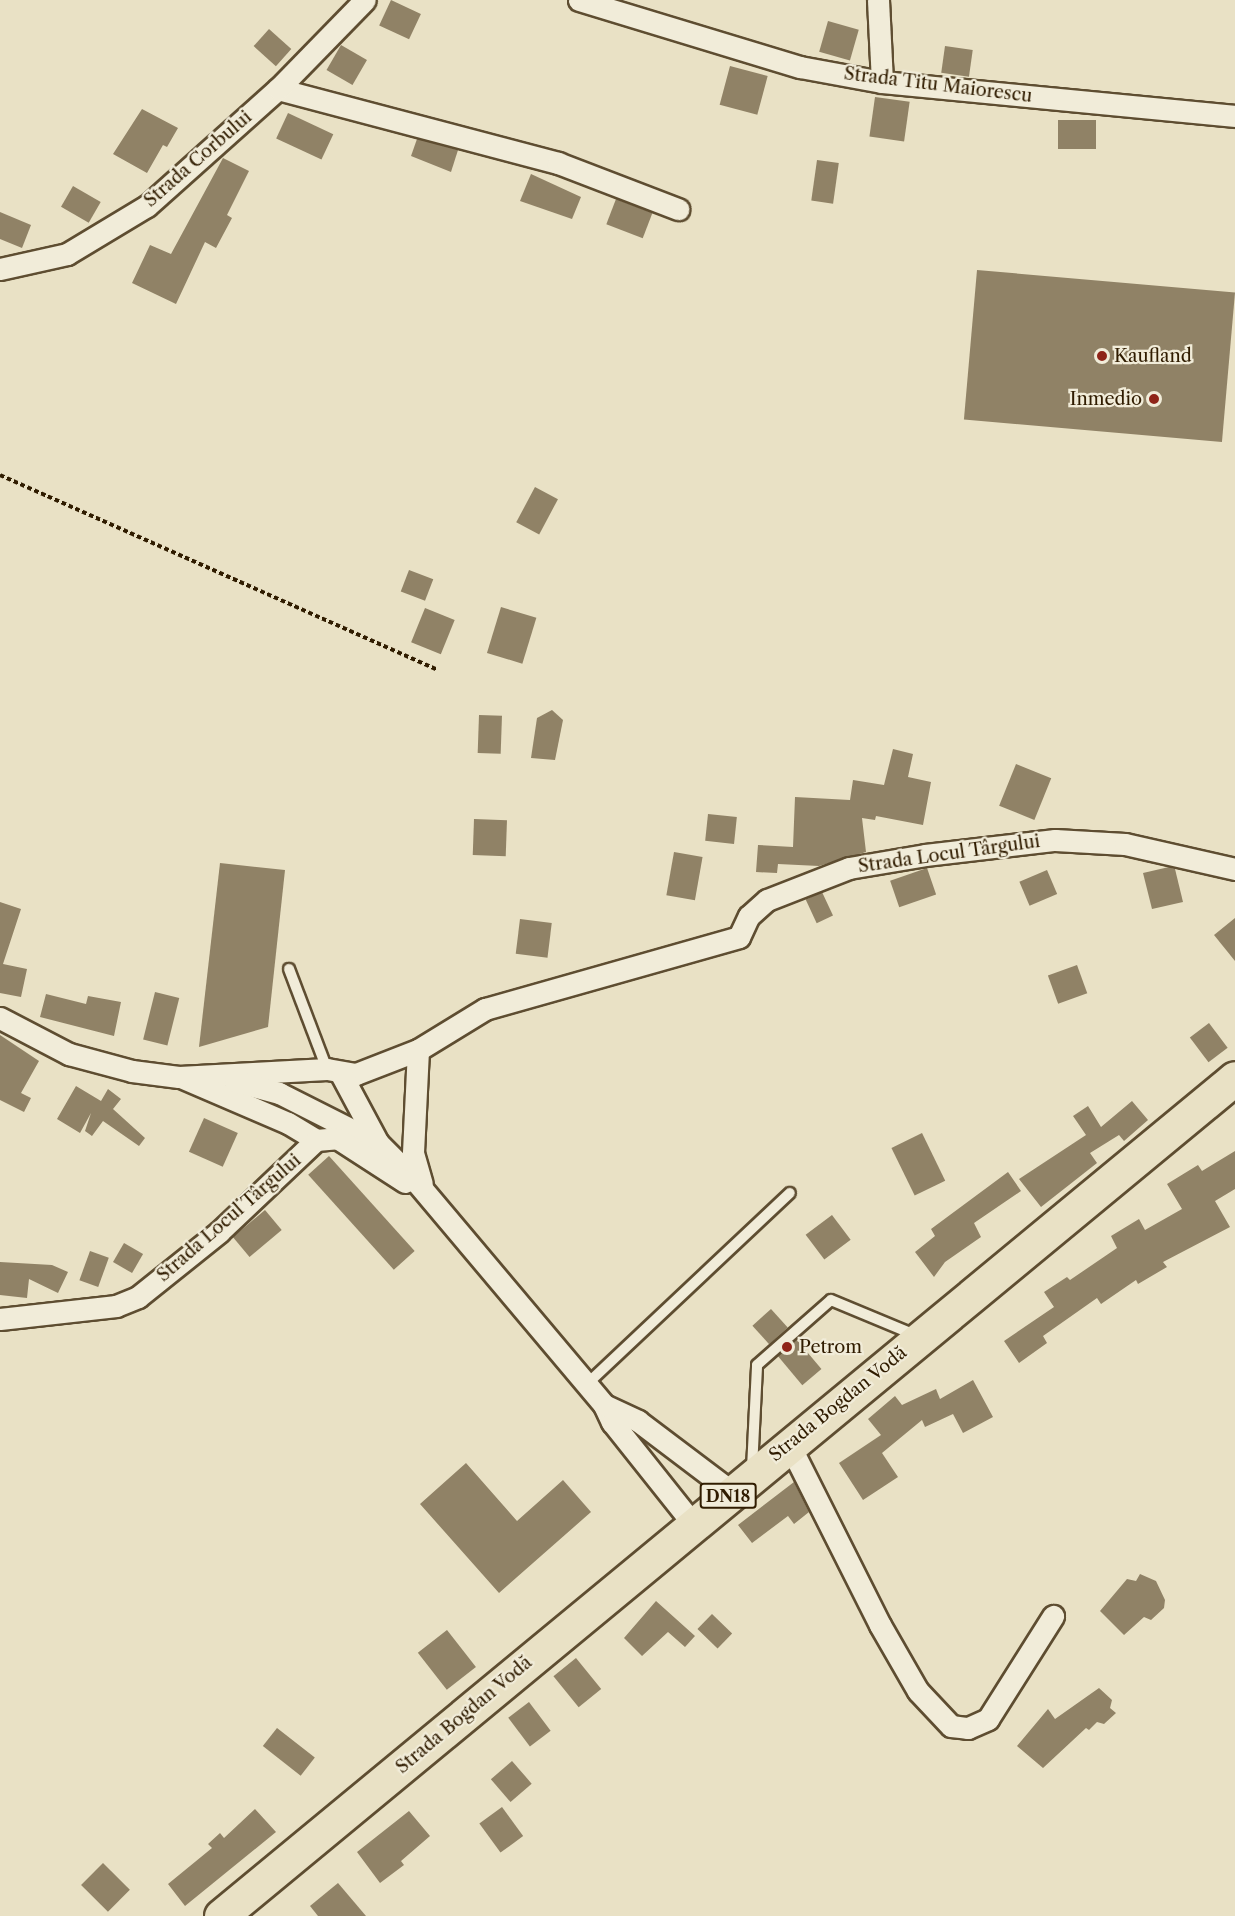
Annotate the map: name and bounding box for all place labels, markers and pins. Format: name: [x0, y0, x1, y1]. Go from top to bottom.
place label: Kaufland: [1114, 345, 1192, 367]
marker: Kaufland: [1095, 349, 1109, 363]
place label: Inmedio: [1070, 388, 1142, 410]
marker: Inmedio: [1147, 392, 1161, 406]
place label: Petrom: [799, 1336, 862, 1358]
marker: Petrom: [780, 1340, 794, 1354]

